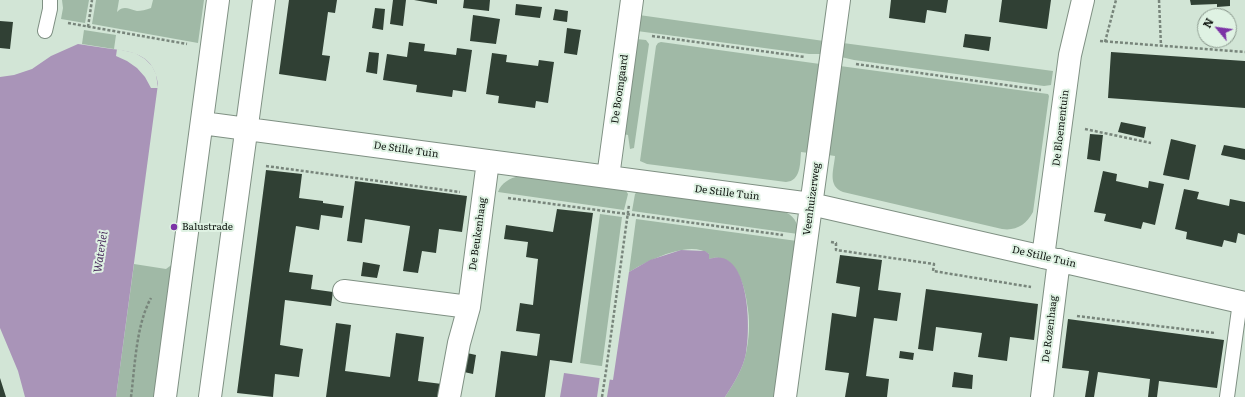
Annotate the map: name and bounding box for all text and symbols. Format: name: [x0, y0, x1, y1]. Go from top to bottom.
north arrow: [1197, 8, 1237, 48]
text: N: [1198, 15, 1217, 31]
street label: De Boomgaard: [609, 54, 631, 124]
street label: De Bloementuin: [1050, 89, 1072, 167]
street label: De Stille Tuin: [373, 140, 439, 160]
street label: Veenhuizerweg: [801, 162, 823, 236]
street label: De Stille Tuin: [694, 183, 760, 203]
street label: De Beukenhaag: [467, 197, 489, 271]
place label: Balustrade: [182, 221, 233, 233]
marker: Balustrade: [169, 222, 179, 232]
water label: Waterlei: [91, 230, 111, 274]
street label: De Stille Tuin: [1011, 244, 1077, 270]
street label: De Rozenhaag: [1040, 295, 1060, 363]

